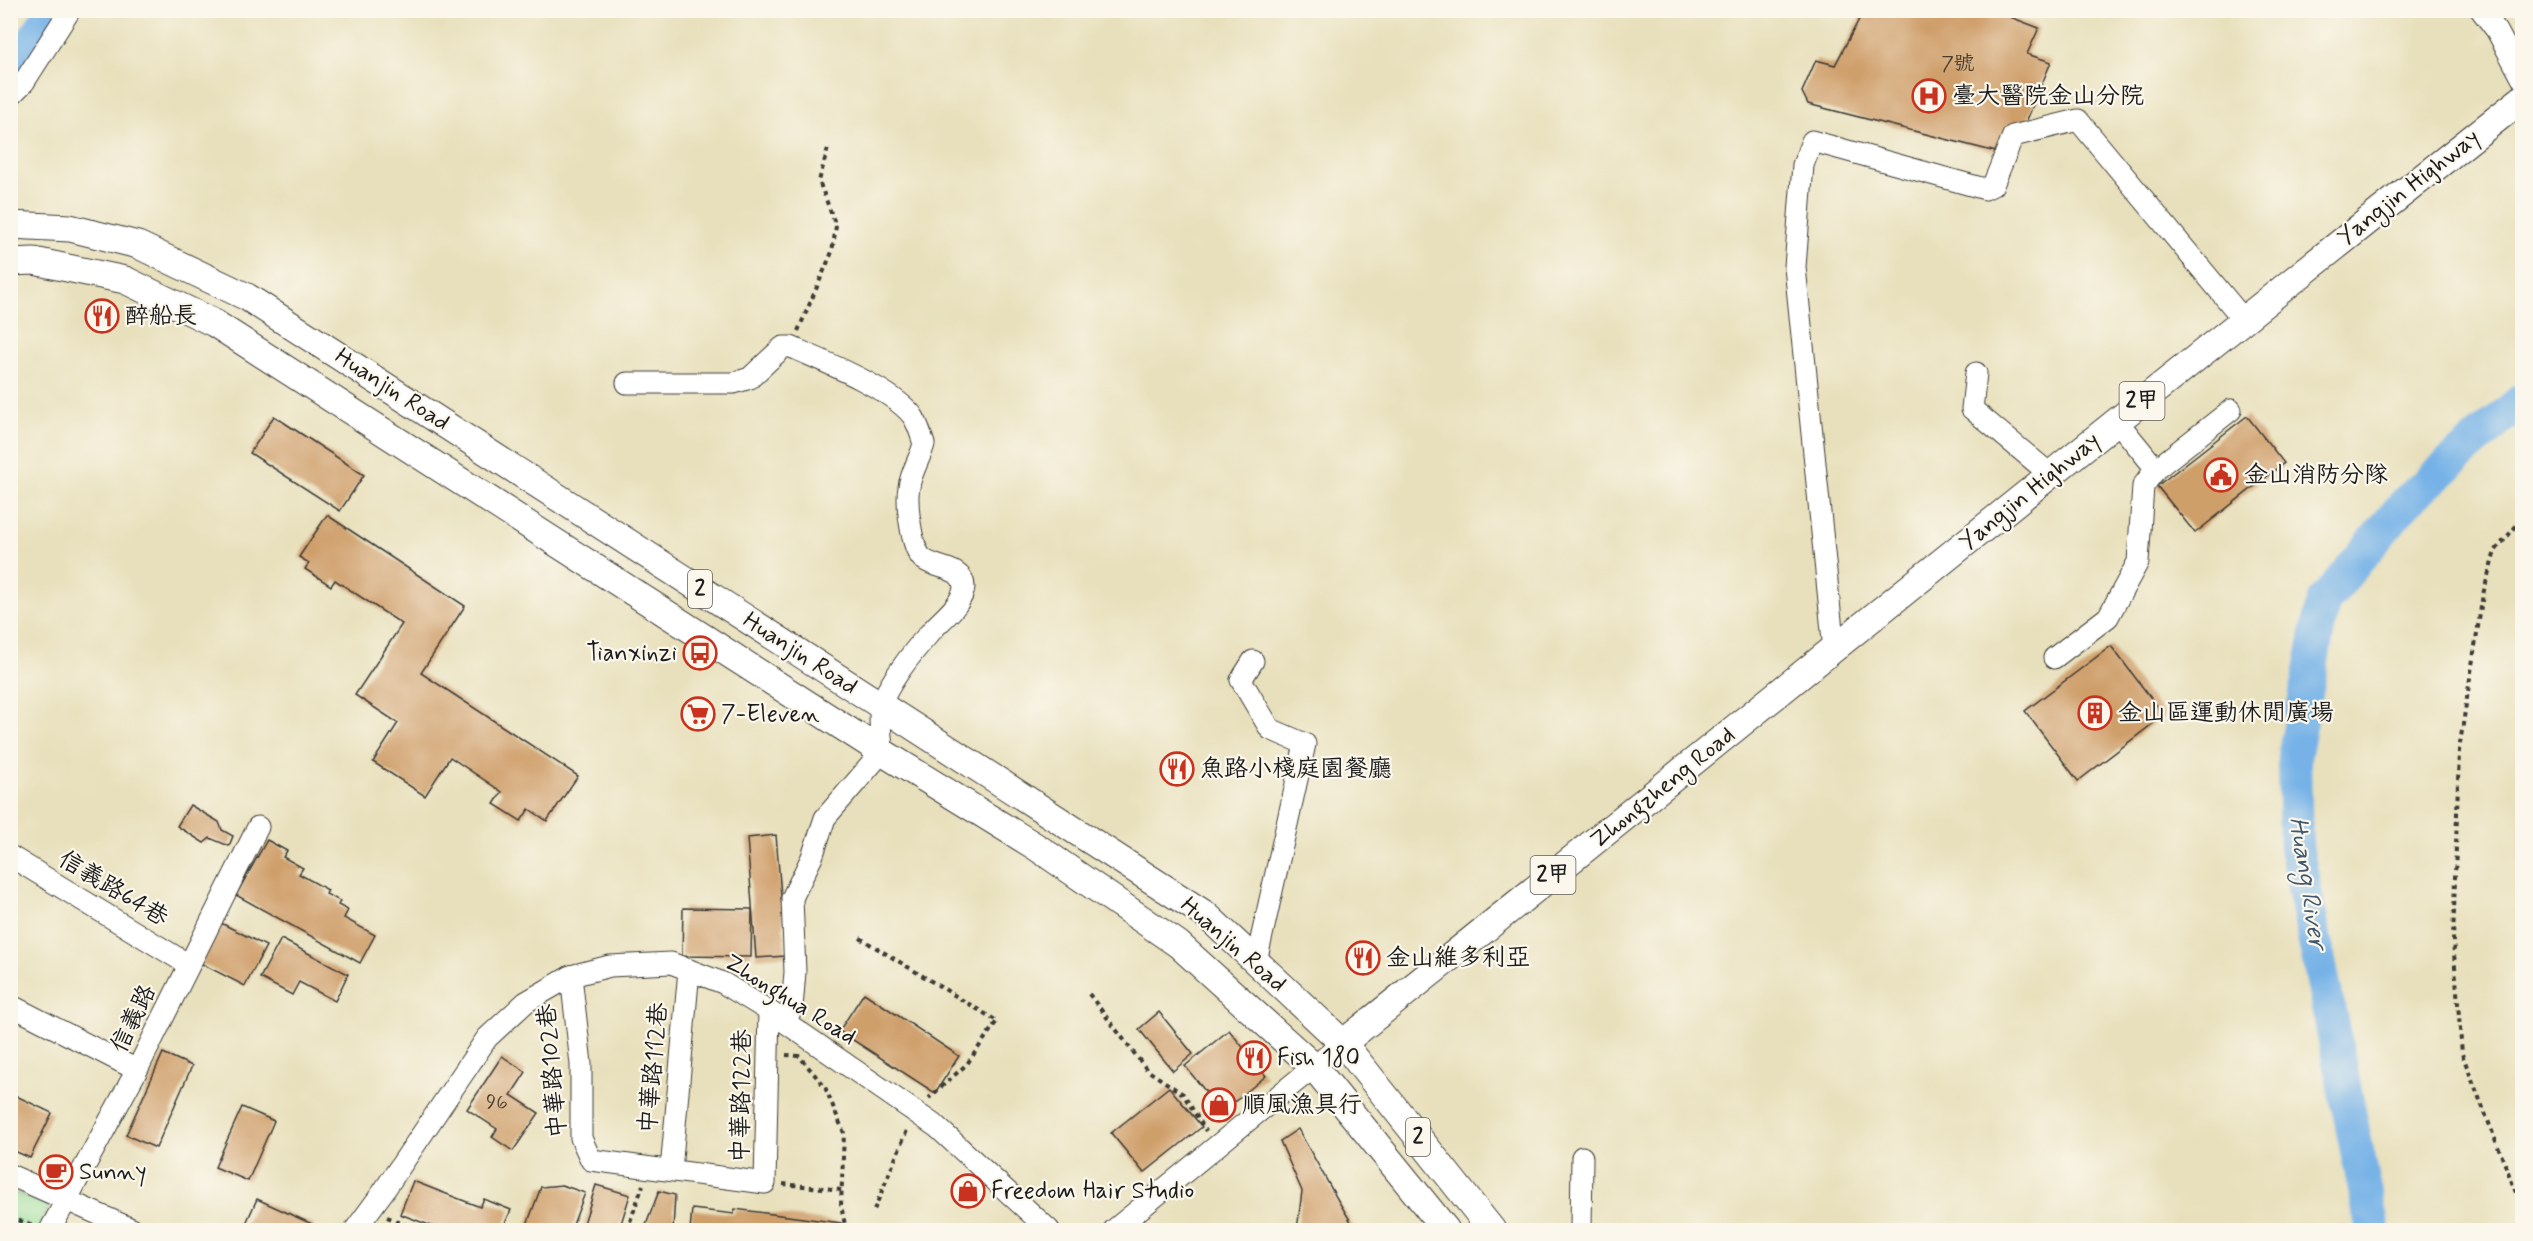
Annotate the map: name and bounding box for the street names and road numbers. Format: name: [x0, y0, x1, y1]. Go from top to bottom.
street label: Yangjin Highway: [2331, 123, 2488, 255]
street label: Huanjin Road: [329, 341, 455, 439]
road number: 2甲: [2120, 382, 2164, 420]
street label: Yangjin Highway: [1953, 426, 2108, 560]
road number: 2: [688, 570, 712, 608]
street label: Huanjin Road: [737, 605, 863, 703]
street label: Zhongzheng Road: [1584, 720, 1744, 858]
street label: 信義路64巷: [52, 844, 174, 934]
road number: 2甲: [1530, 856, 1576, 894]
street label: Huanjin Road: [1173, 890, 1293, 1000]
street label: Zhonghua Road: [717, 947, 862, 1055]
street label: 信義路: [104, 980, 164, 1058]
street label: 中華路112巷: [633, 1001, 675, 1135]
street label: 中華路102巷: [532, 1003, 574, 1139]
street label: 中華路122巷: [725, 1029, 759, 1163]
road number: 2: [1406, 1118, 1430, 1156]

